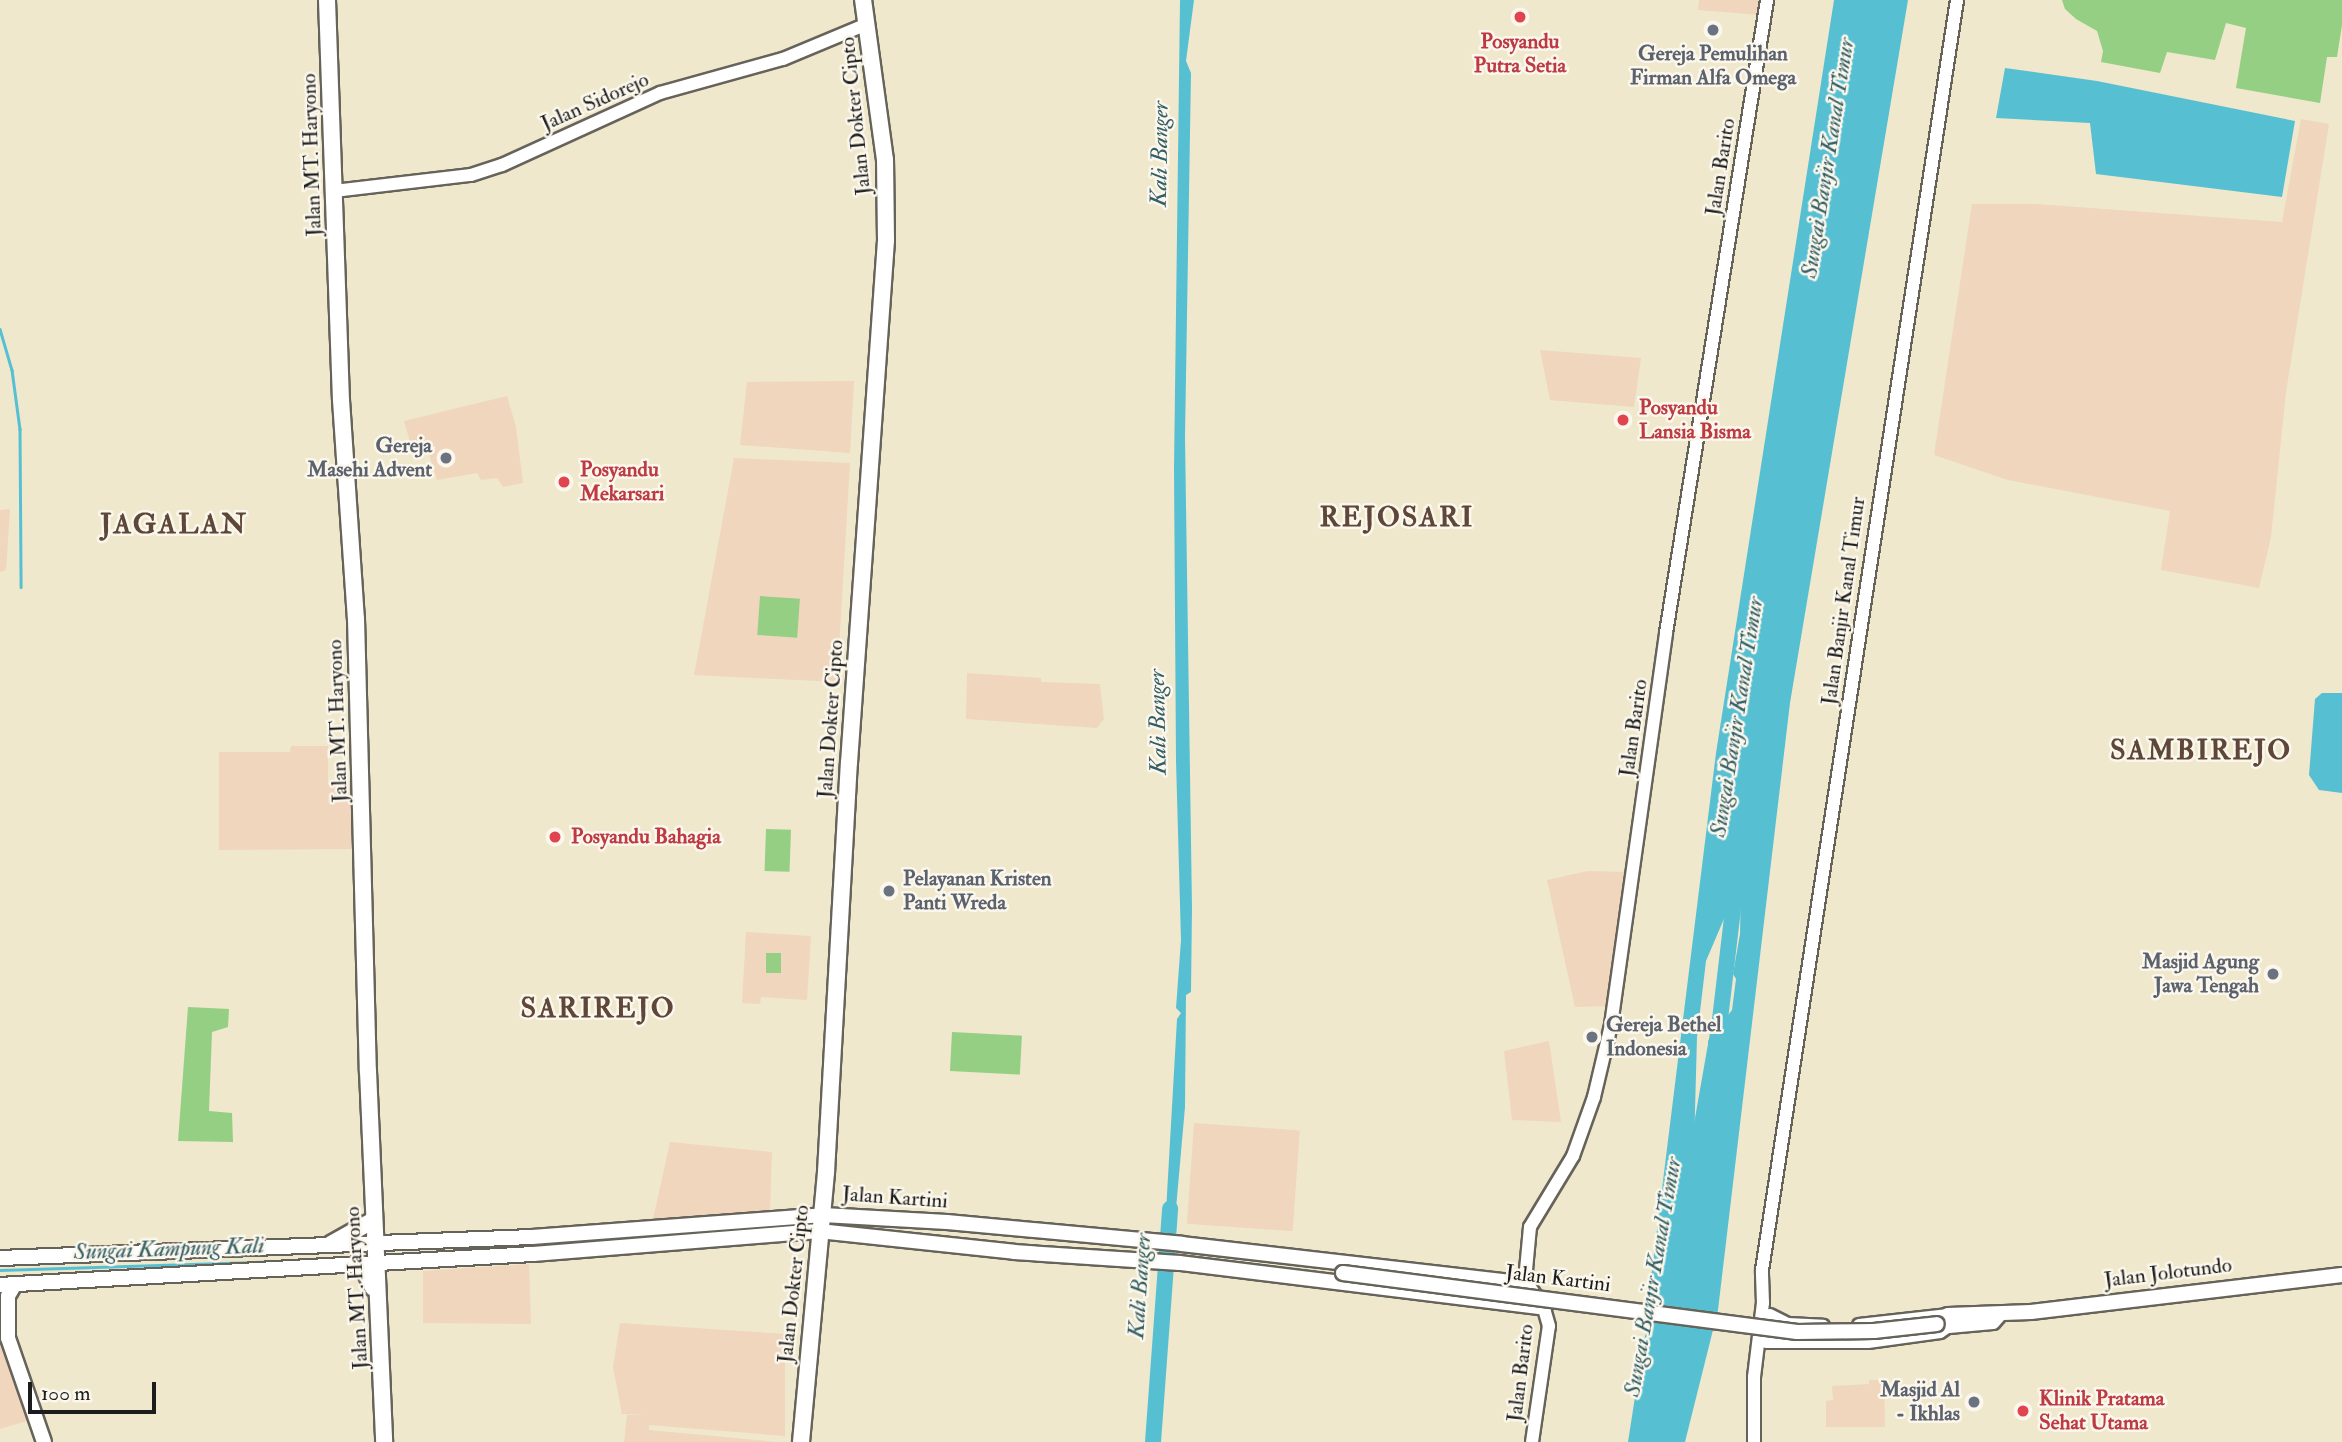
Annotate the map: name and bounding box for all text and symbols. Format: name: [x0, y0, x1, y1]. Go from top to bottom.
marker: Posyandu Putra Setia: [1510, 7, 1530, 27]
marker: Gereja Pemulihan Firman Alfa Omega: [1705, 22, 1721, 38]
place label: Posyandu Putra Setia: [1474, 29, 1566, 79]
street label: Jalan Dokter Cipto: [835, 36, 877, 196]
water label: Sungai Banjir Kanal Timur: [1795, 36, 1861, 280]
place label: Gereja Pemulihan Firman Alfa Omega: [1630, 41, 1796, 91]
street label: Jalan Sidorejo: [537, 67, 653, 137]
street label: Jalan MT. Haryono: [297, 73, 327, 237]
water label: Kali Banger: [1145, 101, 1175, 207]
street label: Jalan Barito: [1701, 116, 1741, 218]
place label: Posyandu Lansia Bisma: [1639, 395, 1751, 445]
marker: Posyandu Lansia Bisma: [1613, 410, 1633, 430]
place label: Gereja Masehi Advent: [307, 433, 432, 483]
marker: Gereja Masehi Advent: [438, 450, 454, 466]
place label: Posyandu Mekarsari: [580, 457, 664, 507]
marker: Posyandu Mekarsari: [554, 472, 574, 492]
street label: Jalan Banjir Kanal Timur: [1817, 495, 1871, 707]
district label: REJOSARI: [1321, 501, 1473, 535]
district label: JAGALAN: [101, 508, 247, 542]
water label: Sungai Banjir Kanal Timur: [1704, 595, 1770, 839]
street label: Jalan MT. Haryono: [323, 639, 353, 803]
street label: Jalan Dokter Cipto: [813, 639, 849, 799]
water label: Kali Banger: [1143, 669, 1173, 775]
street label: Jalan Barito: [1615, 677, 1653, 779]
district label: SAMBIREJO: [2111, 734, 2291, 768]
place label: Posyandu Bahagia: [571, 824, 721, 850]
marker: Posyandu Bahagia: [545, 827, 565, 847]
place label: Pelayanan Kristen Panti Wreda: [903, 866, 1052, 916]
marker: Pelayanan Kristen Panti Wreda: [881, 883, 897, 899]
place label: Masjid Agung Jawa Tengah: [2142, 949, 2259, 999]
marker: Masjid Agung Jawa Tengah: [2265, 966, 2281, 982]
district label: SARIREJO: [522, 992, 674, 1026]
place label: Gereja Bethel Indonesia: [1606, 1012, 1721, 1062]
marker: Gereja Bethel Indonesia: [1584, 1029, 1600, 1045]
water label: Sungai Banjir Kanal Timur: [1618, 1155, 1688, 1399]
street label: Jalan Kartini: [841, 1182, 949, 1214]
street label: Jalan Dokter Cipto: [773, 1204, 815, 1364]
street label: Jalan MT. Haryono: [340, 1206, 374, 1370]
water label: Sungai Kampung Kali: [73, 1232, 265, 1266]
water label: Kali Banger: [1123, 1232, 1157, 1340]
street label: Jalan Jolotundo: [2103, 1253, 2233, 1293]
street label: Jalan Kartini: [1504, 1260, 1612, 1298]
street label: Jalan Barito: [1502, 1323, 1540, 1423]
scale bar: [32, 1368, 159, 1412]
place label: Masjid Al - Ikhlas: [1880, 1377, 1960, 1427]
text: 100 m: [41, 1380, 91, 1407]
place label: Klinik Pratama Sehat Utama: [2039, 1386, 2164, 1436]
marker: Masjid Al - Ikhlas: [1966, 1394, 1982, 1410]
marker: Klinik Pratama Sehat Utama: [2013, 1401, 2033, 1421]

